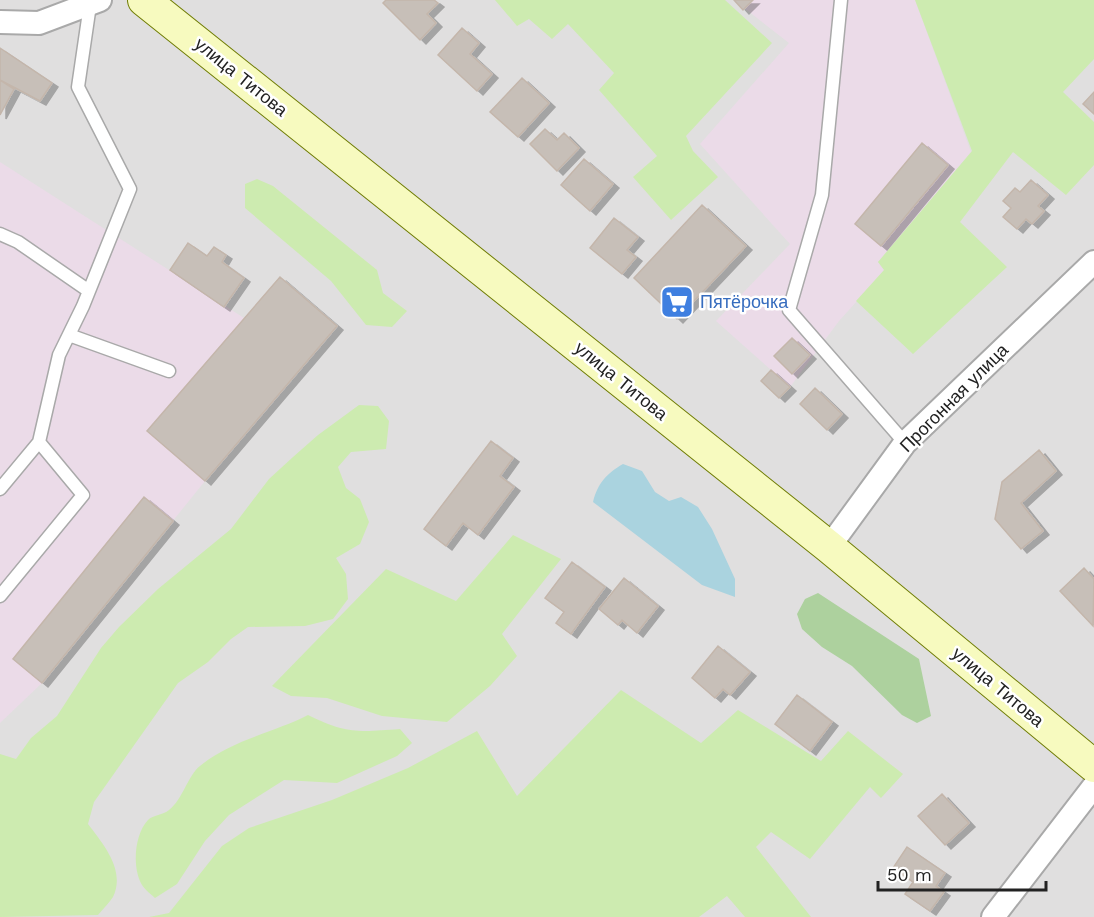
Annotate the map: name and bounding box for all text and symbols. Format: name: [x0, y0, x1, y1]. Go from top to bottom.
street label: улица Титова: [191, 33, 293, 121]
supermarket icon: Пятёрочка: [659, 284, 695, 320]
place label: Пятёрочка: [700, 291, 789, 312]
street label: улица Титова: [571, 337, 673, 425]
street label: Прогонная улица: [895, 338, 1013, 456]
street label: улица Титова: [948, 642, 1049, 732]
scale bar: [878, 854, 1046, 892]
text: 50 m: [887, 864, 932, 885]

